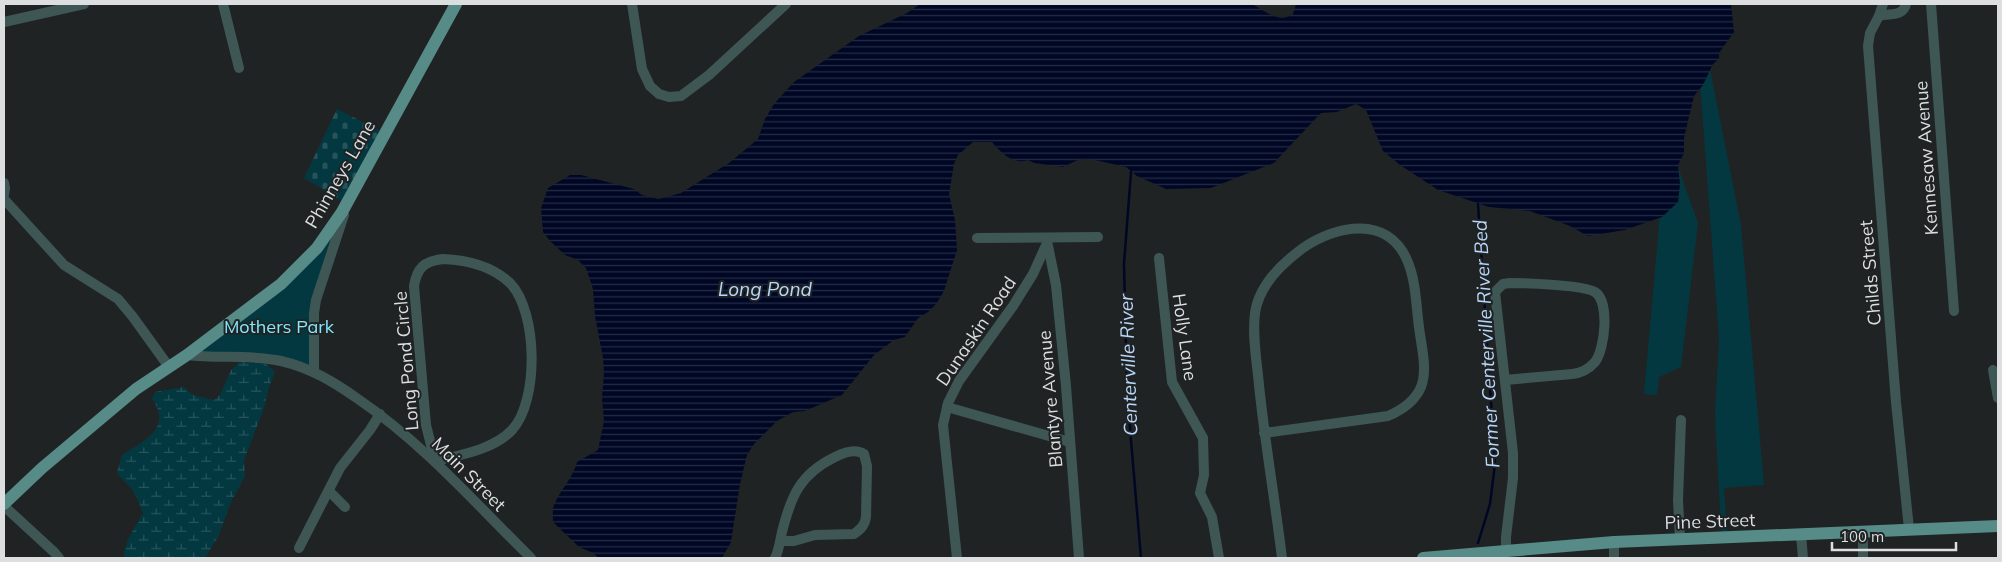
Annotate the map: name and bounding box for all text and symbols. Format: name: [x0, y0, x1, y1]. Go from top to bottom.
street label: Kennesaw Avenue: [1909, 80, 1943, 236]
street label: Phinneys Lane: [300, 116, 380, 232]
water label: Former Centerville River Bed: [1467, 219, 1504, 469]
street label: Childs Street: [1854, 219, 1886, 327]
street label: Dunaskin Road: [931, 272, 1021, 390]
water label: Long Pond: [718, 277, 813, 301]
street label: Long Pond Circle: [388, 290, 424, 432]
street label: Holly Lane: [1167, 292, 1203, 382]
water label: Centerville River: [1113, 293, 1142, 436]
park label: Mothers Park: [224, 315, 335, 338]
street label: Blantyre Avenue: [1033, 330, 1067, 468]
street label: Main Street: [427, 432, 511, 516]
street label: Pine Street: [1664, 508, 1756, 534]
scale bar: [1832, 520, 1956, 552]
text: 100 m: [1840, 527, 1884, 546]

